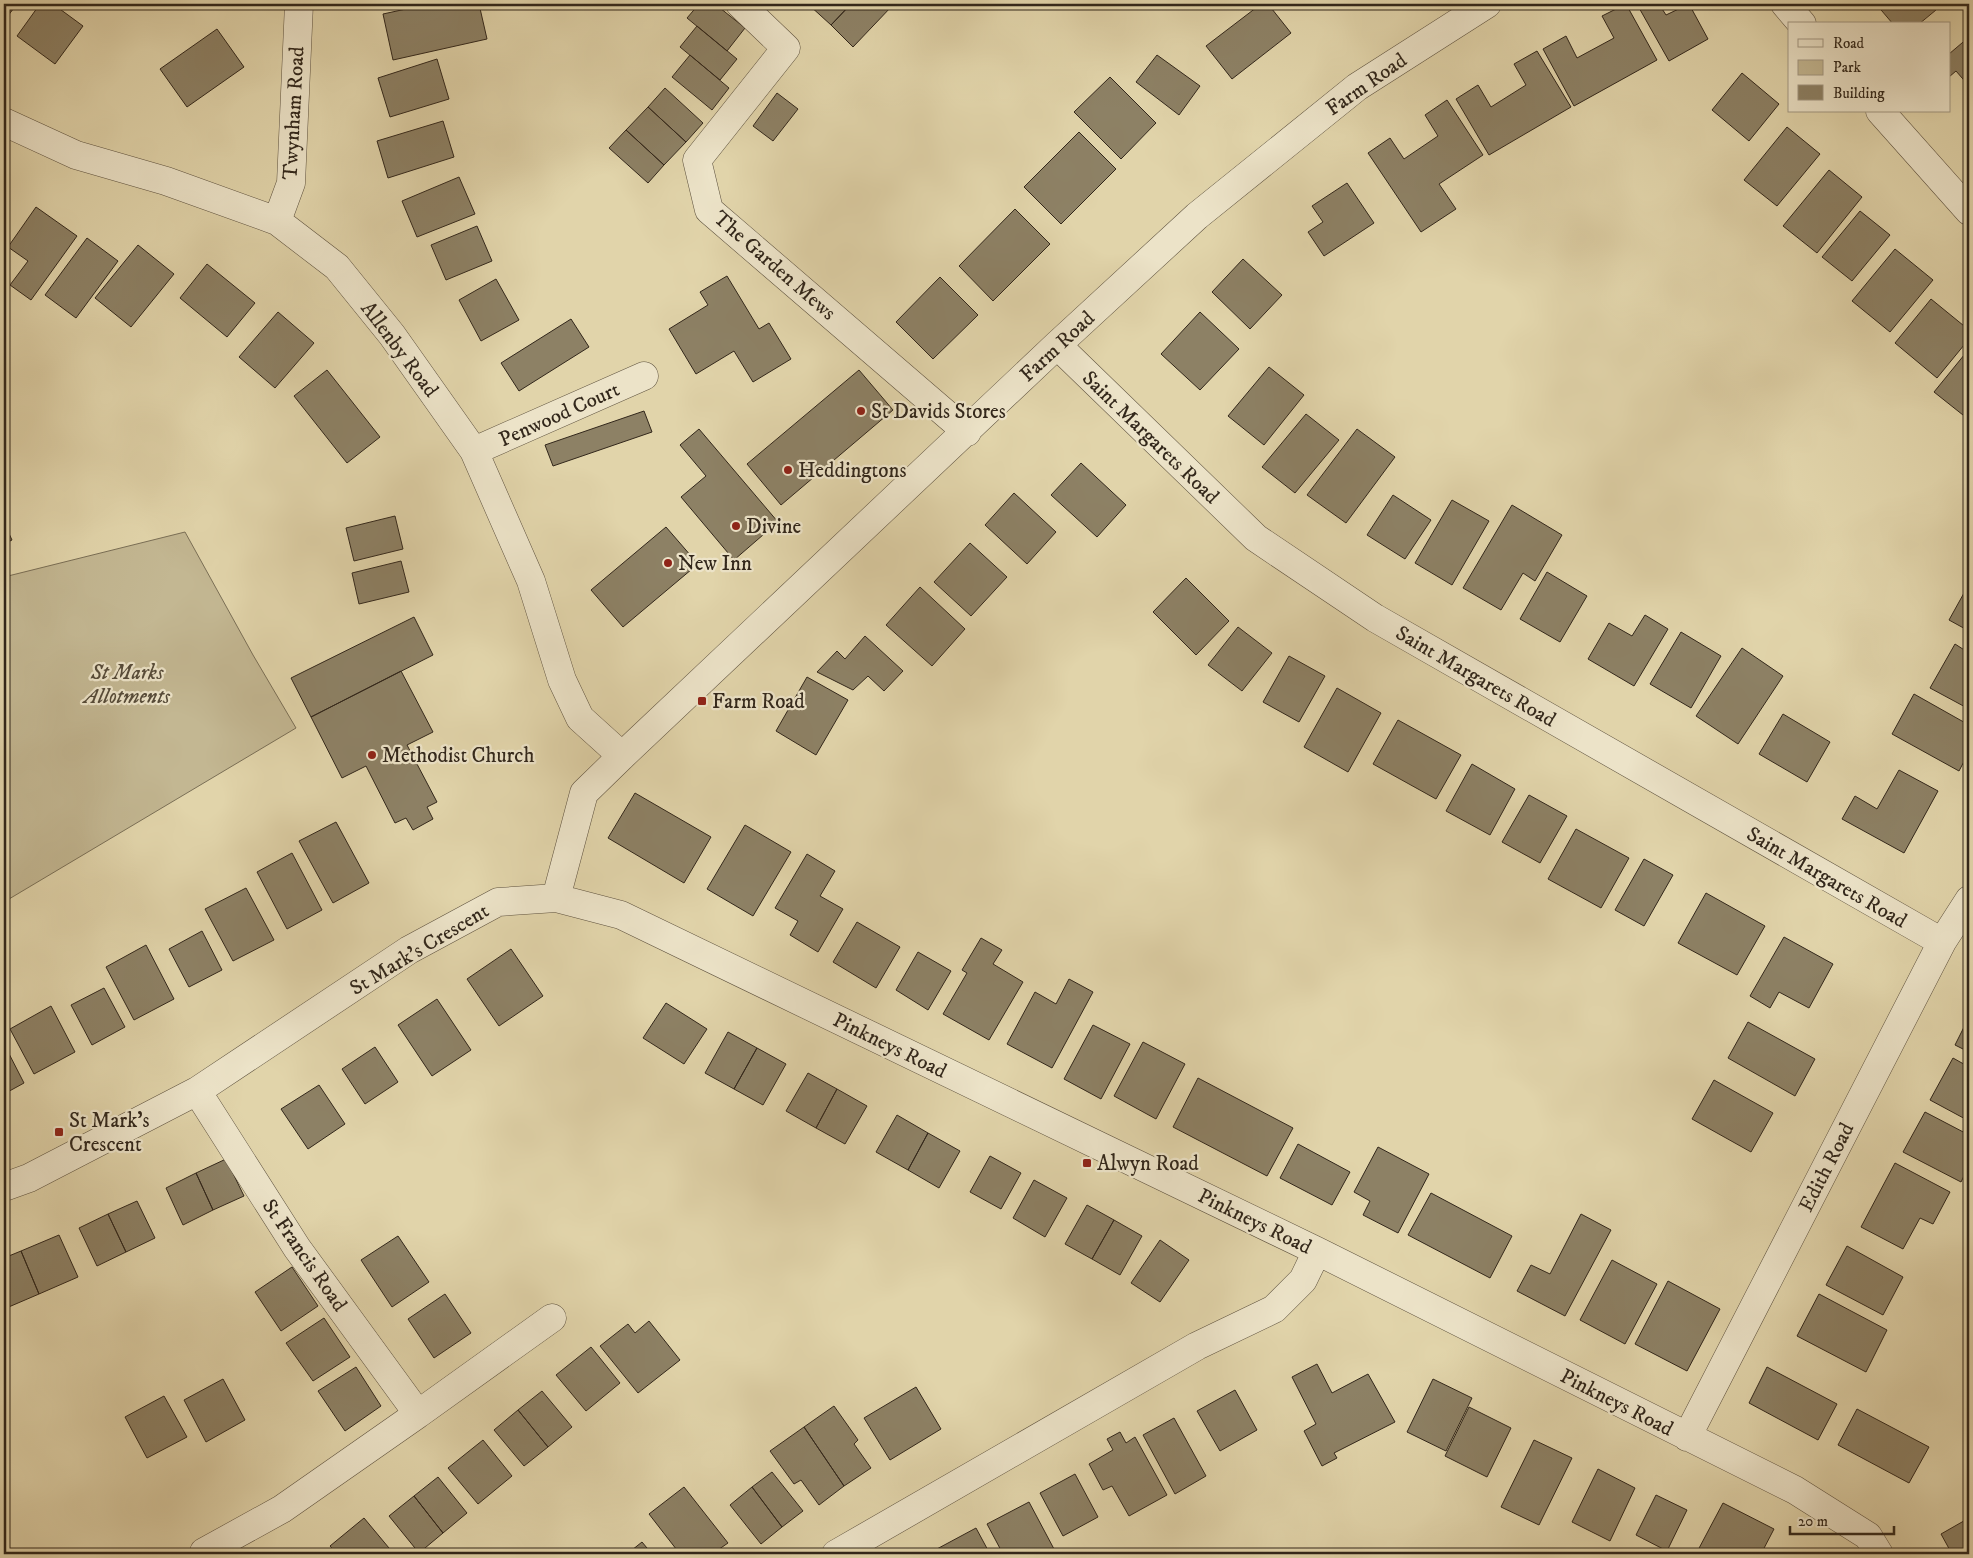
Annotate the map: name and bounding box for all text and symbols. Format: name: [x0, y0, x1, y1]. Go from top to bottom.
legend: [1788, 22, 1950, 112]
text: Road: [1833, 34, 1865, 53]
street label: Twynham Road: [278, 45, 310, 180]
street label: Farm Road: [1321, 47, 1412, 122]
text: Park: [1833, 58, 1862, 77]
text: Building: [1833, 84, 1885, 103]
street label: The Garden Mews: [708, 205, 841, 326]
street label: Allenby Road: [355, 297, 444, 403]
street label: Farm Road: [1015, 305, 1101, 388]
street label: Saint Margarets Road: [1076, 366, 1225, 510]
street label: Penwood Court: [495, 377, 624, 453]
place label: St Davids Stores: [871, 399, 1006, 425]
marker: St Davids Stores: [855, 405, 867, 417]
place label: Heddingtons: [798, 458, 907, 484]
marker: Heddingtons: [782, 464, 794, 476]
place label: Divine: [746, 514, 802, 540]
marker: Divine: [730, 520, 742, 532]
place label: New Inn: [678, 551, 752, 577]
marker: New Inn: [662, 557, 674, 569]
street label: Saint Margarets Road: [1391, 620, 1561, 734]
park label: St Marks Allotments: [82, 660, 171, 710]
place label: Farm Road: [712, 689, 805, 715]
marker: Farm Road: [696, 695, 708, 707]
place label: Methodist Church: [382, 743, 534, 769]
marker: Methodist Church: [366, 749, 378, 761]
street label: Saint Margarets Road: [1742, 821, 1912, 935]
street label: St Mark's Crescent: [345, 898, 494, 1002]
street label: Pinkneys Road: [828, 1007, 951, 1085]
place label: St Mark's Crescent: [69, 1108, 149, 1158]
street label: Edith Road: [1793, 1118, 1861, 1216]
marker: St Mark's Crescent: [53, 1126, 65, 1138]
place label: Alwyn Road: [1097, 1151, 1199, 1177]
marker: Alwyn Road: [1081, 1157, 1093, 1169]
street label: Pinkneys Road: [1193, 1183, 1316, 1261]
street label: St Francis Road: [256, 1194, 353, 1317]
street label: Pinkneys Road: [1556, 1363, 1678, 1443]
scale bar: [1790, 1503, 1894, 1535]
text: 20 m: [1798, 1512, 1828, 1531]

